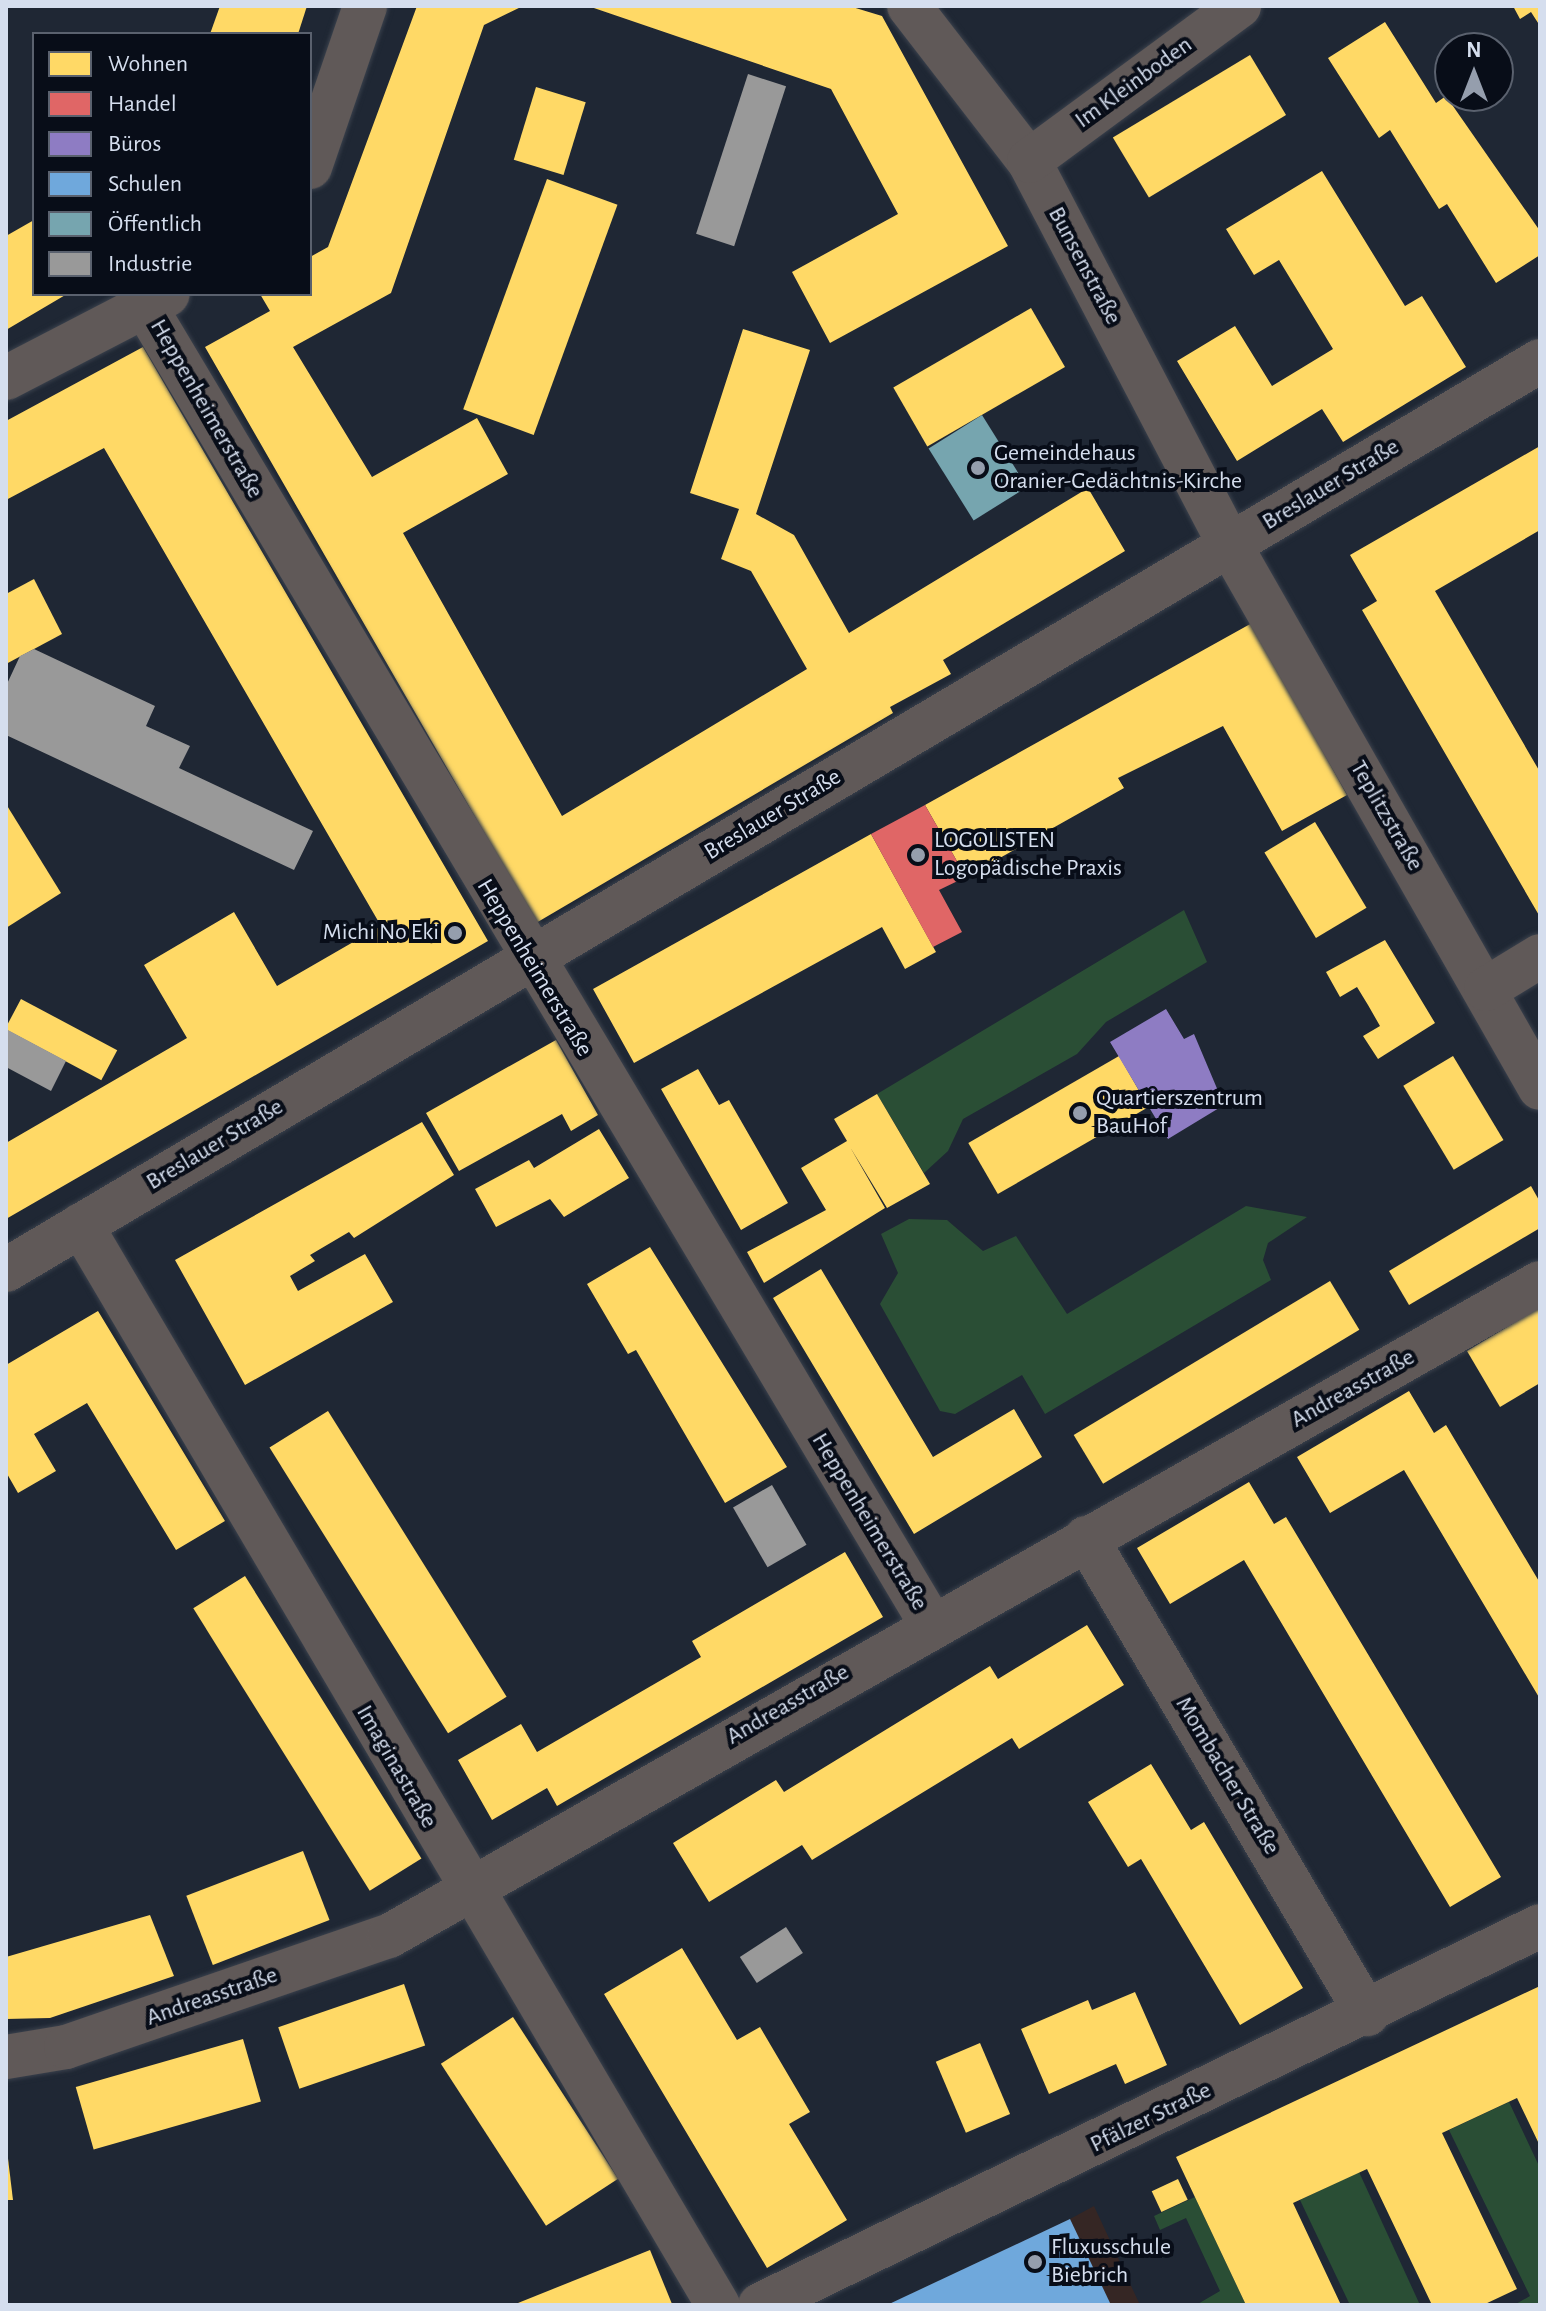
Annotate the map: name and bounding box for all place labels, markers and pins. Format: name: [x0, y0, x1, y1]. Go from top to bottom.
place label: Gemeindehaus Oranier-Gedächtnis-Kirche: [994, 440, 1242, 496]
marker: Gemeindehaus Oranier-Gedächtnis-Kirche: [969, 459, 987, 477]
place label: LOGOLISTEN Logopädische Praxis: [934, 827, 1122, 883]
marker: LOGOLISTEN Logopädische Praxis: [909, 846, 927, 864]
place label: Michi No Eki: [323, 919, 439, 947]
marker: Michi No Eki: [446, 924, 464, 942]
place label: Quartierszentrum BauHof: [1096, 1085, 1263, 1141]
marker: Quartierszentrum BauHof: [1071, 1104, 1089, 1122]
place label: Fluxusschule Biebrich: [1051, 2234, 1171, 2290]
marker: Fluxusschule Biebrich: [1026, 2253, 1044, 2271]

